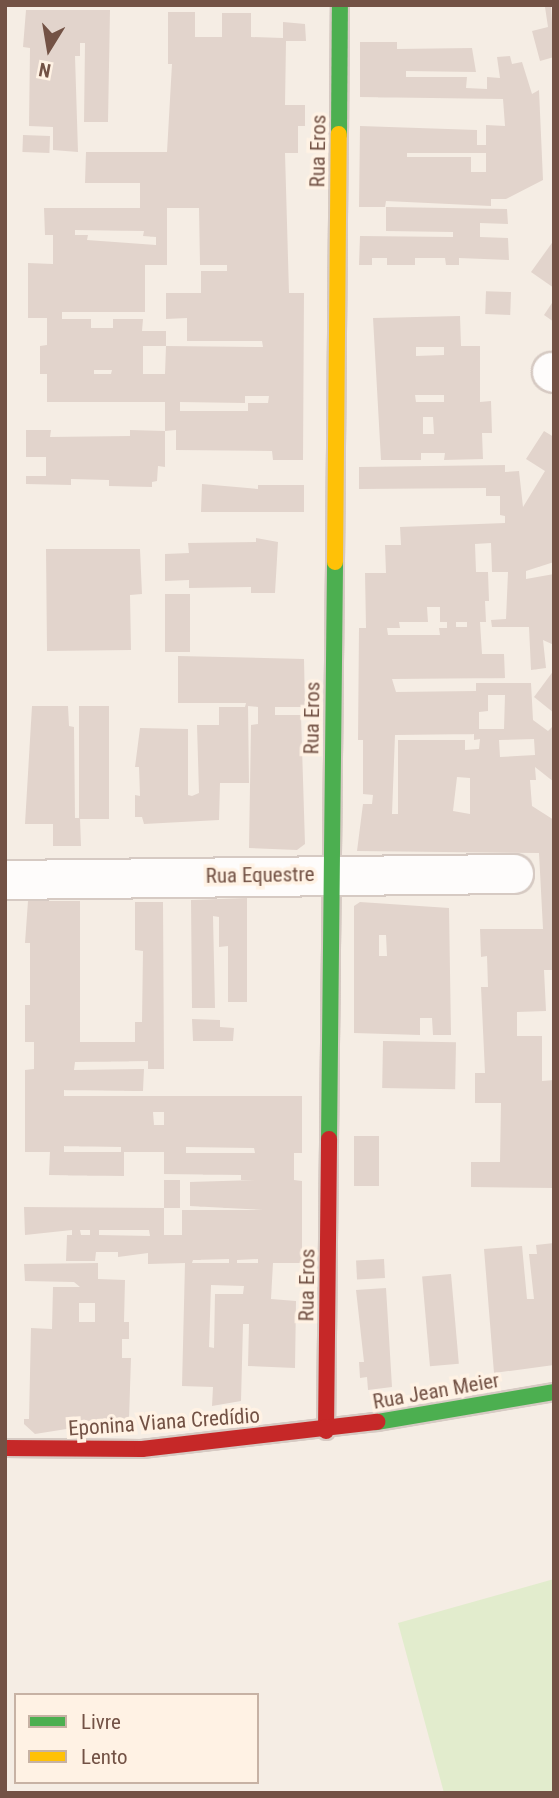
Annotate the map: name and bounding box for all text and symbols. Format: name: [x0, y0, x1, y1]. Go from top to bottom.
north arrow: [14, 14, 84, 84]
text: N: [37, 58, 53, 83]
street label: Rua Eros: [305, 114, 331, 188]
street label: Rua Eros: [299, 681, 325, 755]
street label: Rua Equestre: [205, 861, 315, 889]
street label: Rua Eros: [294, 1248, 320, 1322]
street label: Rua Jean Meier: [371, 1367, 501, 1415]
street label: Eponina Viana Credídio: [67, 1403, 261, 1441]
legend: [14, 1693, 259, 1784]
text: Livre: [81, 1710, 121, 1734]
text: Lento: [81, 1745, 128, 1769]

